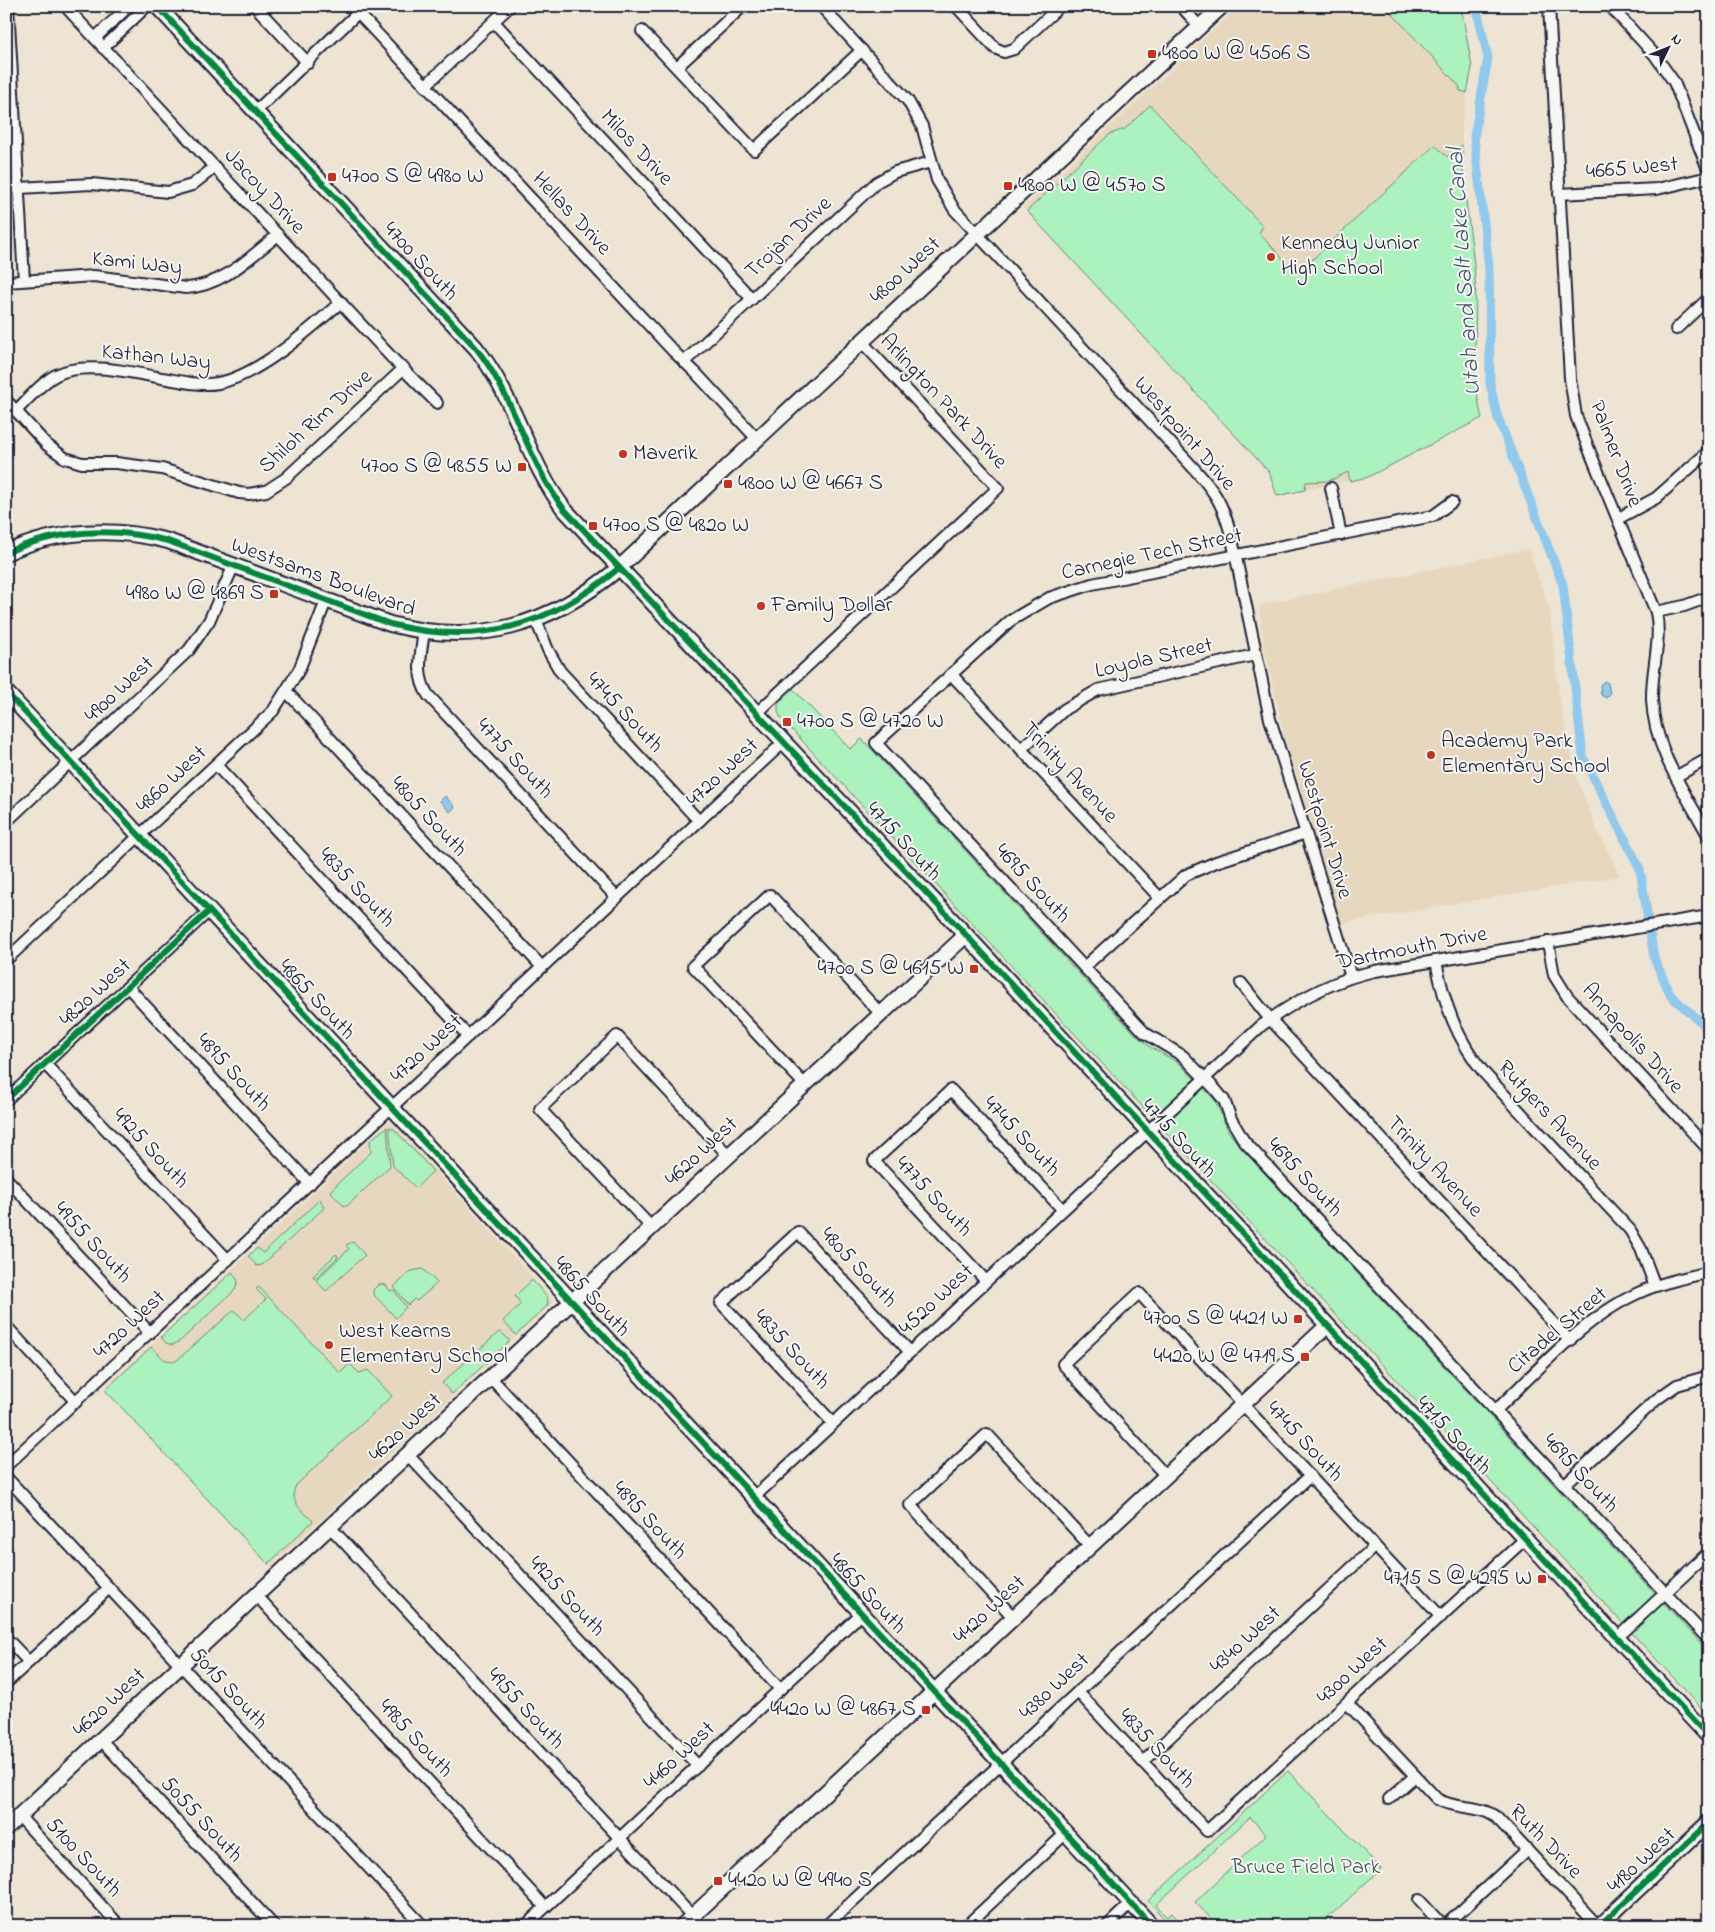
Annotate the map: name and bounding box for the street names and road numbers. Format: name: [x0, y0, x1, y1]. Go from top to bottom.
street label: Milos Drive: [592, 102, 680, 194]
street label: Jacoy Drive: [215, 142, 312, 243]
street label: 4665 West: [1585, 149, 1680, 189]
street label: Hellas Drive: [524, 165, 618, 263]
street label: Trojan Drive: [738, 189, 840, 287]
street label: 4700 South: [375, 215, 465, 309]
street label: 4800 West: [863, 229, 949, 312]
street label: Kami Way: [90, 243, 184, 286]
street label: Arlington Park Drive: [871, 327, 1015, 478]
street label: Kathan Way: [100, 336, 212, 381]
street label: Shiloh Rim Drive: [252, 362, 380, 482]
street label: Westpoint Drive: [1125, 370, 1243, 498]
street label: Palmer Drive: [1580, 396, 1650, 512]
street label: Carnegie Tech Street: [1059, 520, 1246, 591]
street label: Westsams Boulevard: [226, 530, 420, 626]
street label: Loyola Street: [1092, 630, 1217, 689]
street label: 4900 West: [78, 649, 163, 731]
street label: 4745 South: [578, 665, 670, 761]
street label: 4775 South: [468, 711, 560, 807]
street label: Trinity Avenue: [1013, 715, 1125, 832]
street label: 4720 West: [679, 730, 767, 815]
street label: 4860 West: [129, 738, 215, 822]
street label: Westpoint Drive: [1288, 757, 1360, 903]
street label: 4805 South: [382, 769, 474, 865]
street label: 4715 South: [857, 795, 949, 889]
street label: 4695 South: [986, 837, 1078, 931]
street label: 4835 South: [310, 840, 402, 936]
street label: Dartmouth Drive: [1333, 919, 1490, 979]
street label: 4820 West: [53, 951, 140, 1035]
street label: 4865 South: [270, 952, 362, 1048]
street label: Annapolis Drive: [1573, 976, 1691, 1102]
street label: 4720 West: [383, 1006, 471, 1091]
street label: 4895 South: [188, 1026, 278, 1120]
street label: Rutgers Avenue: [1488, 1053, 1609, 1179]
street label: 4745 South: [975, 1089, 1067, 1185]
street label: 4715 South: [1132, 1092, 1224, 1186]
street label: 4925 South: [104, 1101, 196, 1197]
street label: 4620 West: [658, 1109, 746, 1194]
street label: Trinity Avenue: [1378, 1109, 1490, 1226]
street label: 4695 South: [1258, 1131, 1350, 1225]
street label: 4775 South: [887, 1149, 979, 1245]
street label: 4955 South: [45, 1195, 139, 1291]
street label: 4805 South: [812, 1220, 904, 1316]
street label: 4865 South: [545, 1249, 637, 1345]
street label: 4520 West: [892, 1256, 982, 1343]
street label: Citadel Street: [1501, 1279, 1616, 1383]
street label: 4720 West: [86, 1282, 174, 1367]
street label: 4835 South: [745, 1302, 837, 1398]
street label: 4620 West: [362, 1385, 450, 1470]
street label: 4715 South: [1407, 1389, 1499, 1483]
street label: 4745 South: [1258, 1394, 1350, 1490]
street label: 4695 South: [1534, 1427, 1626, 1521]
street label: 4895 South: [604, 1474, 694, 1568]
street label: 4865 South: [821, 1546, 913, 1642]
street label: 4925 South: [520, 1549, 612, 1645]
street label: 4420 West: [946, 1567, 1034, 1652]
street label: 4340 West: [1203, 1598, 1289, 1682]
street label: 4300 West: [1310, 1629, 1397, 1713]
street label: 5015 South: [181, 1640, 275, 1738]
street label: 4380 West: [1012, 1645, 1098, 1728]
street label: 4620 West: [66, 1660, 154, 1745]
street label: 4955 South: [478, 1661, 572, 1757]
street label: 4985 South: [370, 1692, 460, 1786]
street label: 4835 South: [1110, 1701, 1202, 1797]
street label: 4460 West: [637, 1714, 724, 1798]
street label: 5055 South: [152, 1769, 250, 1871]
street label: Ruth Drive: [1501, 1797, 1589, 1887]
street label: 5100 South: [37, 1811, 129, 1905]
street label: 4180 West: [1600, 1820, 1684, 1902]

